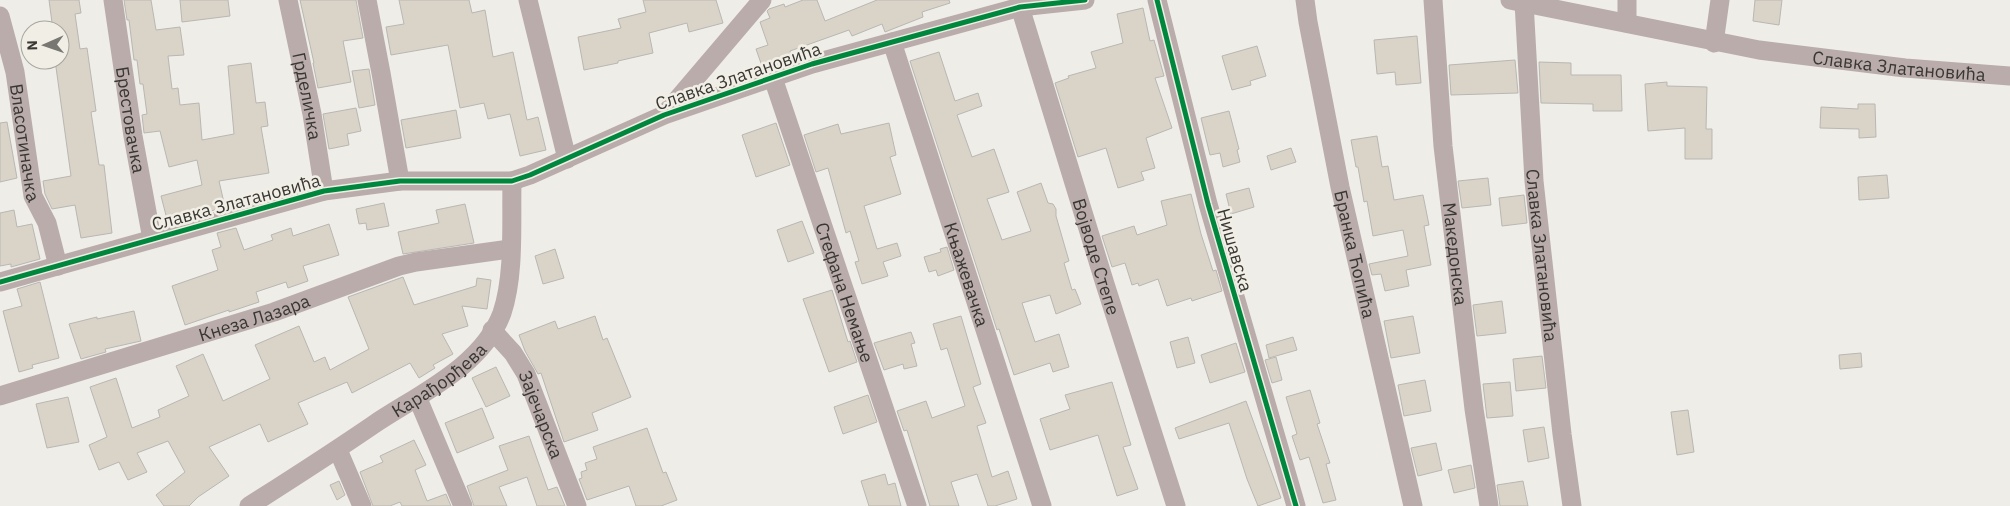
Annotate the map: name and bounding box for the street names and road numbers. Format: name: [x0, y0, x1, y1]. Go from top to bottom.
street label: Славка Златановића: [652, 37, 824, 115]
street label: Славка Златановића: [1811, 45, 1987, 86]
street label: Грделичка: [288, 50, 327, 142]
street label: Брестовачка: [111, 65, 151, 175]
street label: Власотиначка: [5, 82, 46, 206]
street label: Славка Златановића: [149, 168, 323, 236]
street label: Славка Златановића: [1522, 168, 1563, 343]
street label: Бранка Ћопића: [1330, 188, 1381, 321]
street label: Војводе Степе: [1068, 195, 1126, 318]
street label: Македонска: [1438, 201, 1473, 307]
street label: Нишавска: [1212, 206, 1258, 295]
street label: Стефана Немање: [811, 219, 879, 365]
street label: Књажевачка: [939, 219, 995, 330]
street label: Кнеза Лазара: [196, 288, 313, 346]
street label: Карађорђева: [387, 338, 491, 422]
street label: Зајечарска: [514, 367, 569, 462]

